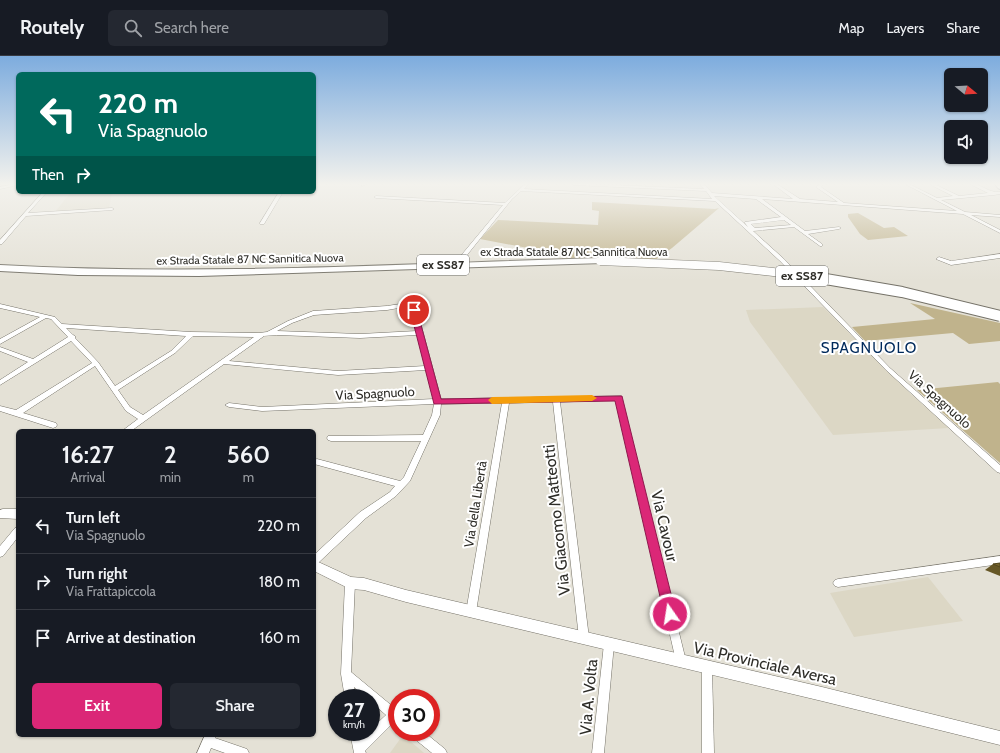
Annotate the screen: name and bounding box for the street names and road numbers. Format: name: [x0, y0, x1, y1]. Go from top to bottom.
street label: ex Strada Statale 87 NC Sannitica Nuova: [480, 245, 668, 259]
street label: ex Strada Statale 87 NC Sannitica Nuova: [156, 250, 344, 268]
road number: ex SS87: [417, 255, 469, 275]
road number: ex SS87: [776, 266, 828, 286]
street label: Via Spagnuolo: [905, 367, 975, 431]
street label: Via Spagnuolo: [335, 383, 415, 403]
street label: Via Giacomo Matteotti: [539, 444, 574, 596]
street label: Via della Libertà: [460, 459, 490, 548]
street label: Via Cavour: [647, 489, 682, 564]
street label: Via Provinciale Aversa: [691, 638, 839, 689]
street label: Via A. Volta: [576, 658, 601, 736]

